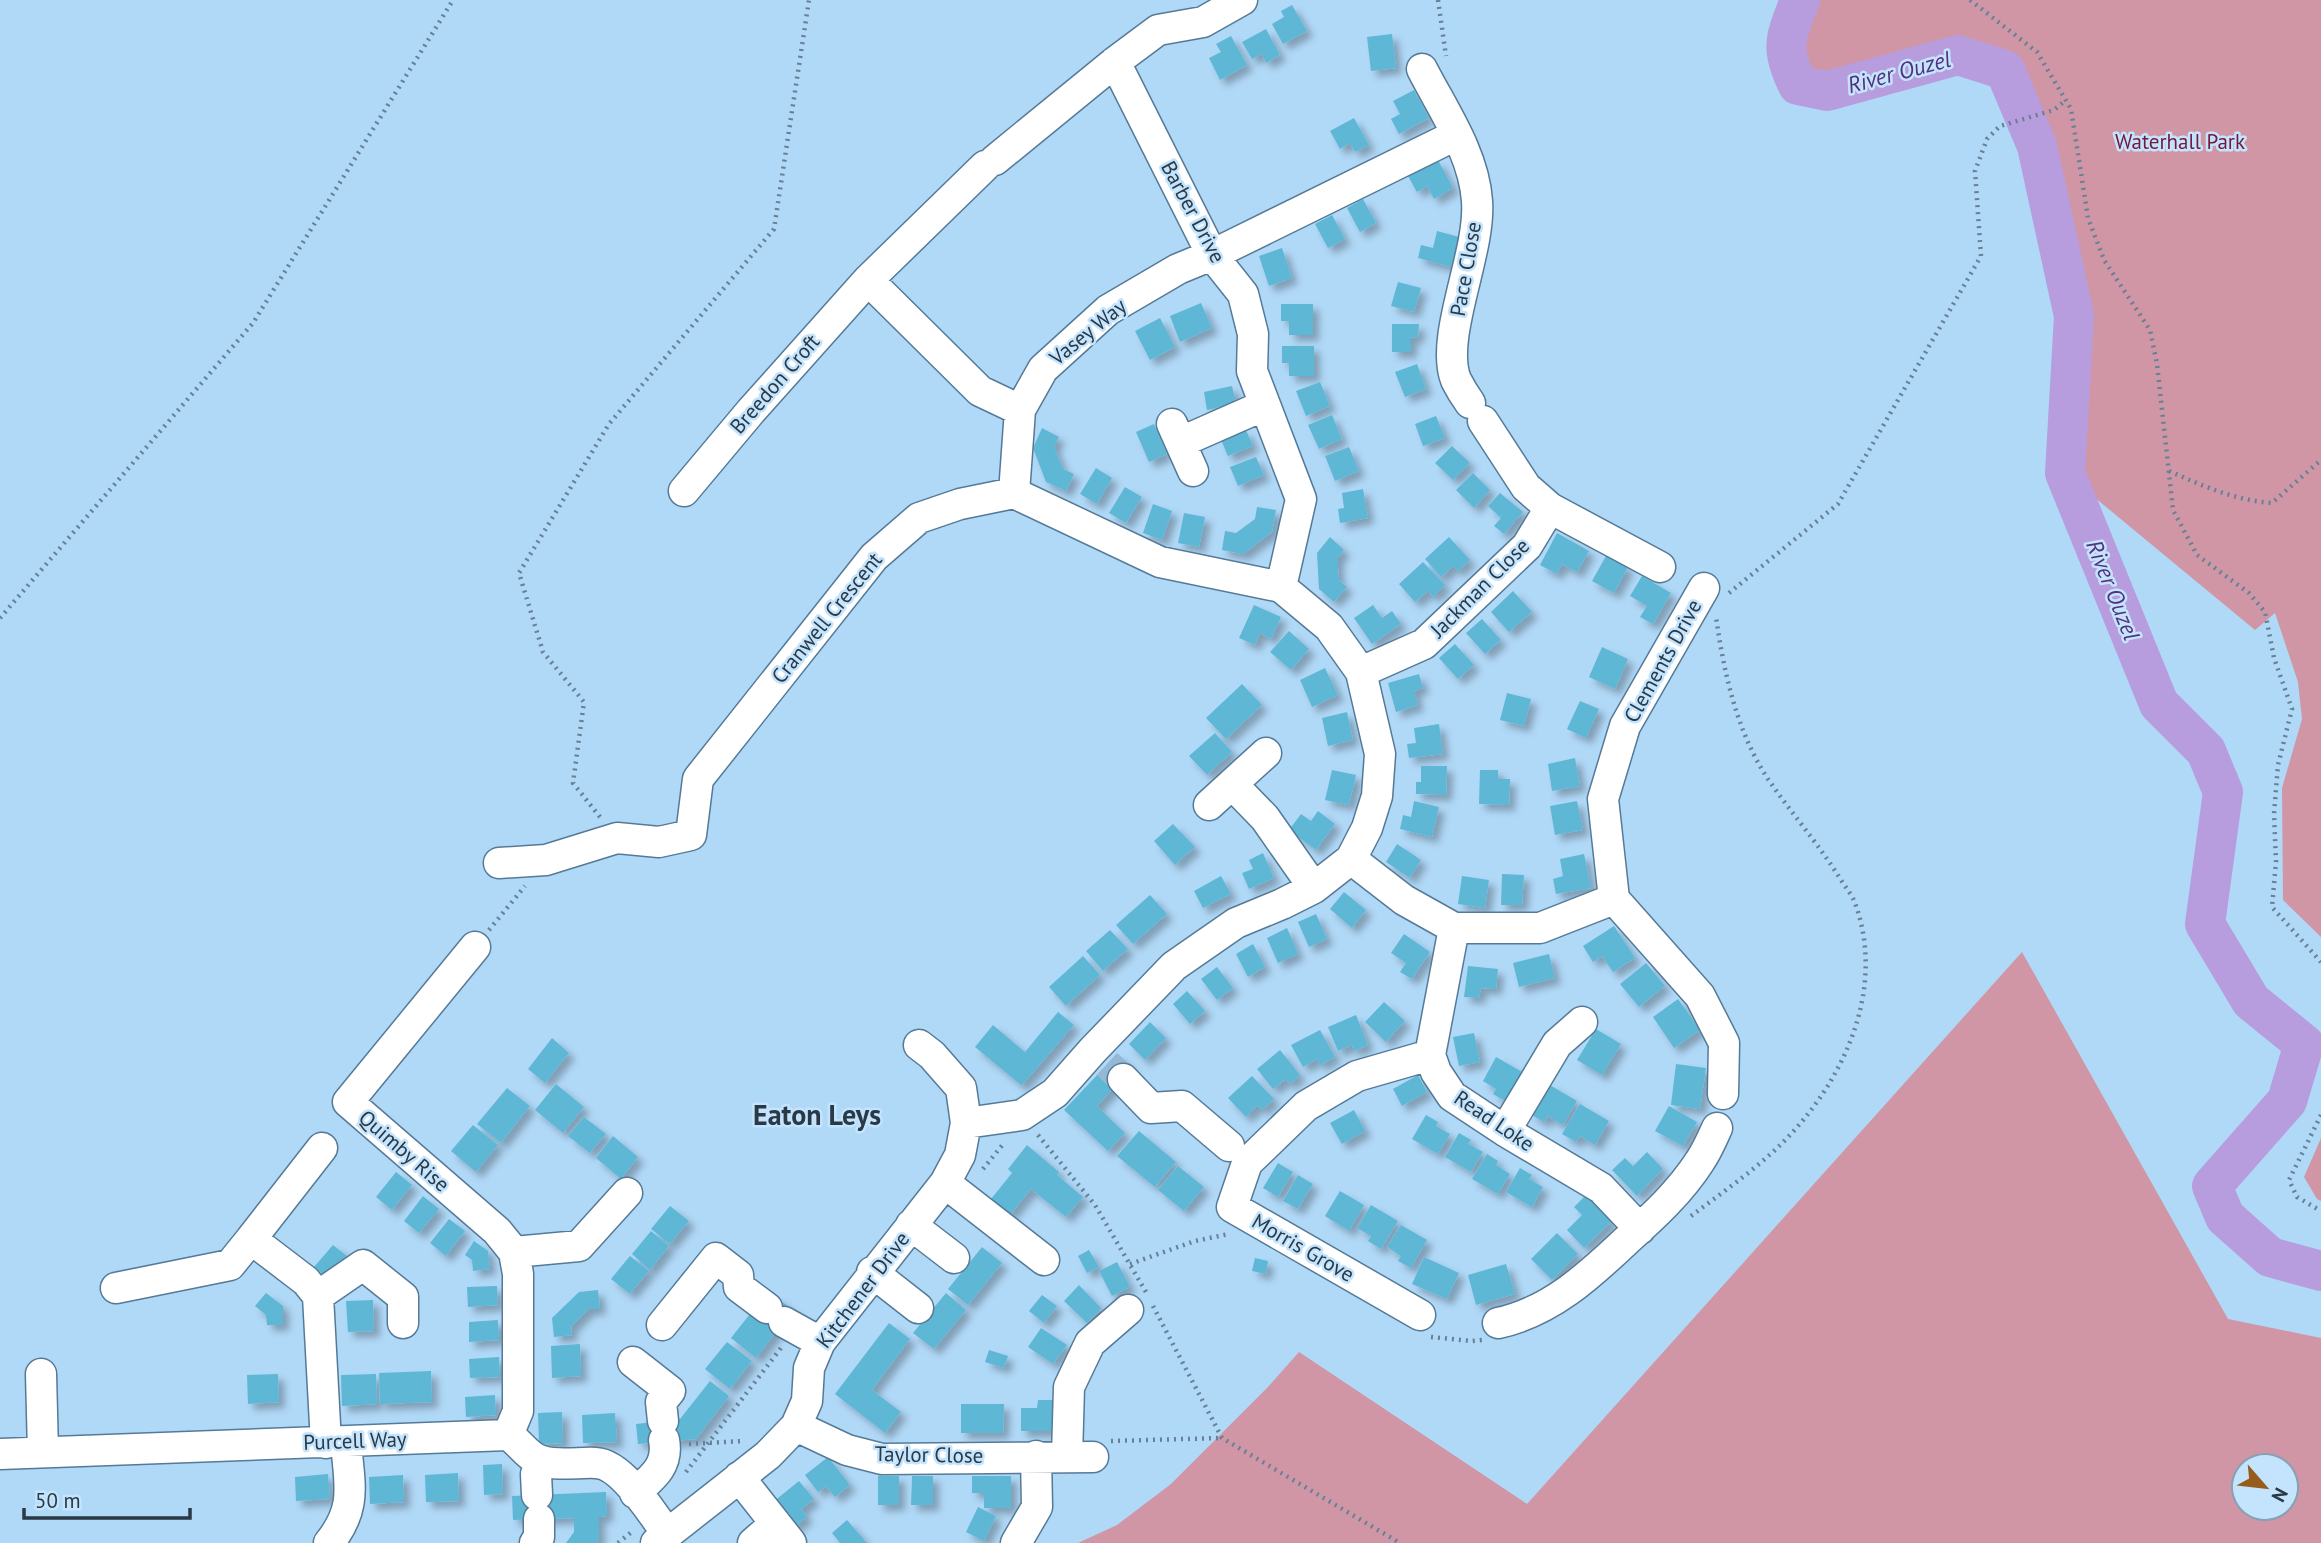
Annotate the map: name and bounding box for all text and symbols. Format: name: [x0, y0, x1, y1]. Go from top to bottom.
water label: River Ouzel: [1844, 44, 1954, 99]
park label: Waterhall Park: [2115, 128, 2245, 155]
street label: Barber Drive: [1155, 156, 1232, 267]
street label: Pace Close: [1444, 220, 1487, 318]
street label: Vasey Way: [1043, 292, 1132, 371]
street label: Breedon Croft: [724, 328, 825, 439]
street label: Jackman Close: [1424, 532, 1535, 644]
water label: River Ouzel: [2080, 535, 2147, 644]
street label: Cranwell Crescent: [765, 547, 888, 689]
street label: Clements Drive: [1618, 594, 1707, 727]
street label: Read Loke: [1449, 1084, 1539, 1157]
district label: Eaton Leys: [753, 1096, 881, 1133]
street label: Quimby Rise: [353, 1104, 455, 1197]
street label: Morris Grove: [1247, 1207, 1359, 1288]
street label: Kitchener Drive: [810, 1226, 915, 1353]
street label: Purcell Way: [303, 1425, 407, 1456]
street label: Taylor Close: [874, 1440, 984, 1469]
north arrow: [2230, 1452, 2300, 1522]
scale bar: [24, 1476, 191, 1520]
text: N: [2266, 1484, 2294, 1506]
text: 50 m: [35, 1487, 81, 1514]

